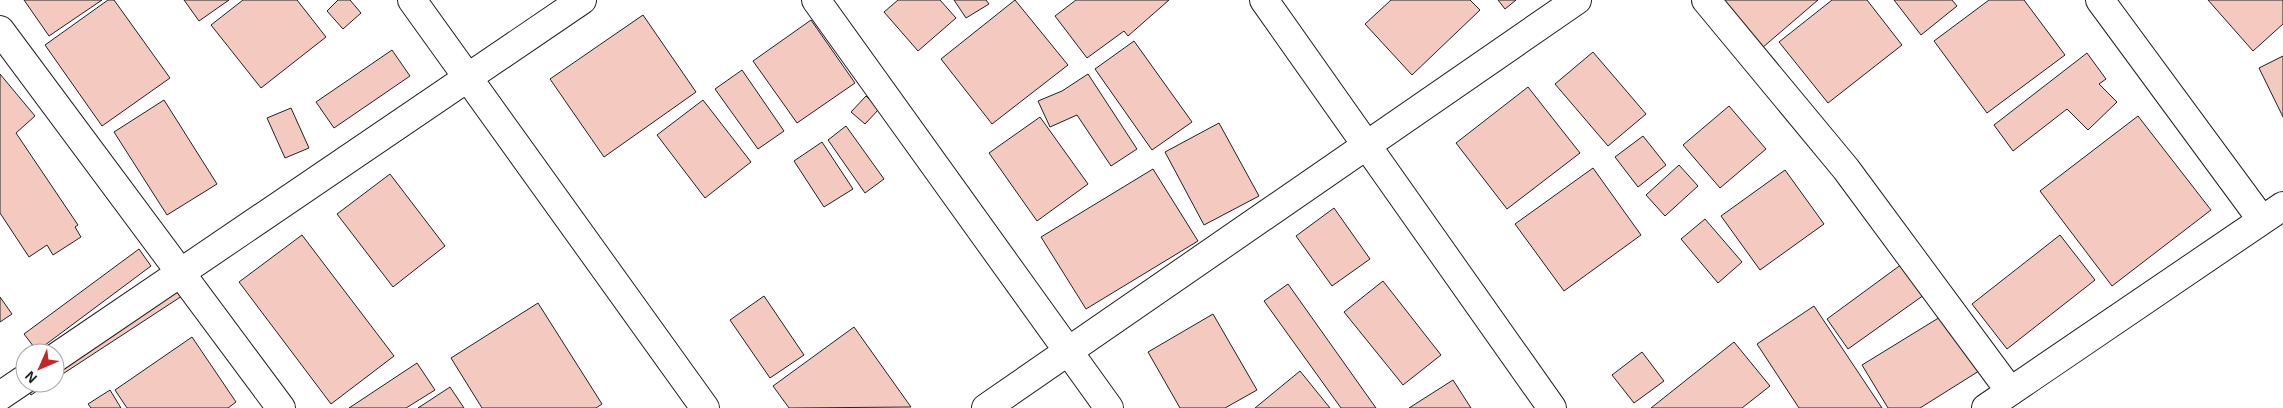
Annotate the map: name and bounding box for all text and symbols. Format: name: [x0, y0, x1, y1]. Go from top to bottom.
north arrow: [15, 343, 65, 393]
text: N: [22, 368, 40, 386]

